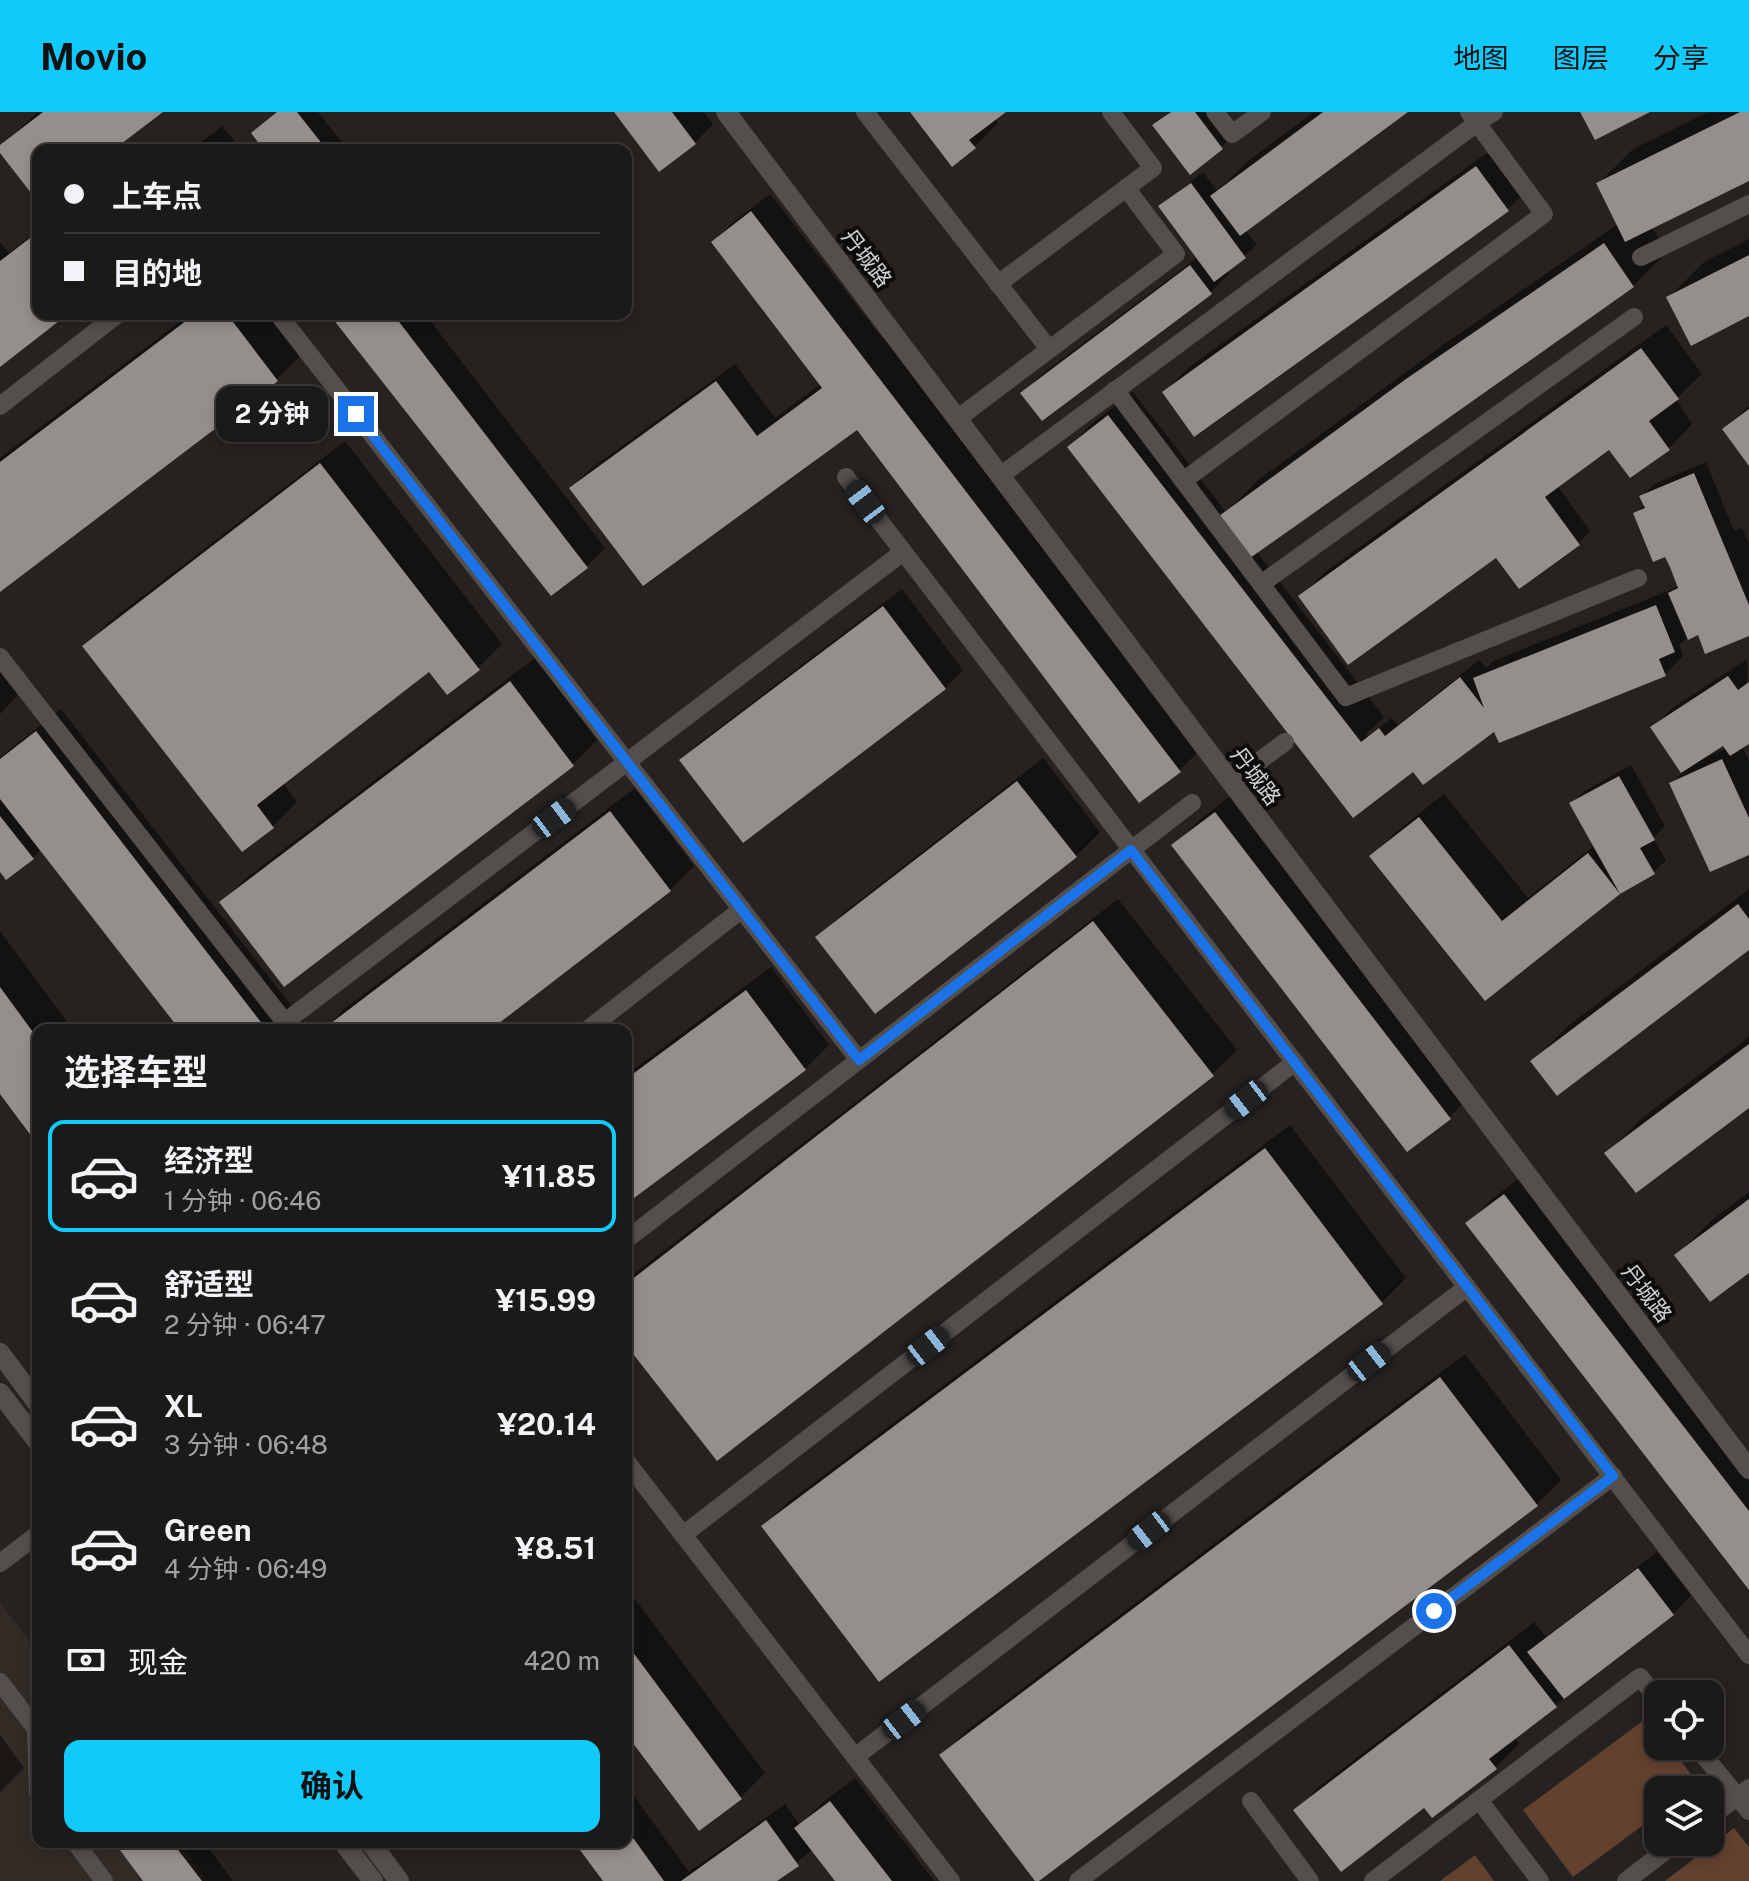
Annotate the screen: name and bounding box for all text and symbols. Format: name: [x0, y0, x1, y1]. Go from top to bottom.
text: Movio: [40, 34, 147, 79]
text: 地图: [1453, 41, 1509, 74]
text: 图层: [1553, 41, 1609, 74]
text: 分享: [1653, 41, 1709, 74]
text: 上车点: [112, 178, 202, 214]
street label: 丹城路: [837, 224, 897, 292]
text: 目的地: [112, 255, 202, 291]
callout: 2 分钟: [216, 386, 328, 442]
route end: [338, 396, 374, 432]
text: 2 分钟: [235, 398, 309, 429]
car: [841, 476, 889, 528]
street label: 丹城路: [1226, 742, 1286, 810]
car: [528, 794, 580, 842]
text: 选择车型: [64, 1051, 208, 1093]
car: [1220, 1076, 1272, 1124]
icon: car: [68, 1140, 140, 1212]
text: 经济型: [164, 1142, 254, 1178]
text: ¥11.85: [502, 1158, 596, 1194]
text: 1 分钟 · 06:46: [164, 1185, 321, 1216]
street label: 丹城路: [1617, 1259, 1677, 1327]
icon: car: [68, 1264, 140, 1336]
text: 舒适型: [164, 1266, 254, 1302]
text: ¥15.99: [496, 1282, 596, 1318]
text: 2 分钟 · 06:47: [164, 1309, 326, 1340]
car: [902, 1322, 954, 1370]
car: [1343, 1338, 1395, 1386]
icon: car: [68, 1388, 140, 1460]
text: XL: [164, 1388, 203, 1424]
text: ¥20.14: [497, 1406, 596, 1442]
text: 3 分钟 · 06:48: [164, 1429, 328, 1460]
car: [1123, 1507, 1175, 1555]
icon: car: [68, 1512, 140, 1584]
text: Green: [164, 1512, 251, 1548]
text: ¥8.51: [515, 1530, 596, 1566]
text: 4 分钟 · 06:49: [164, 1553, 327, 1584]
route start: [1416, 1593, 1452, 1629]
icon: cash: [64, 1638, 108, 1682]
text: 现金: [128, 1644, 188, 1680]
text: 420 m: [523, 1645, 600, 1676]
map controls: [1644, 1680, 1724, 1856]
button: locate: [1644, 1680, 1724, 1760]
car: [878, 1696, 930, 1744]
button: 确认: [64, 1740, 600, 1832]
button: layers: [1644, 1776, 1724, 1856]

